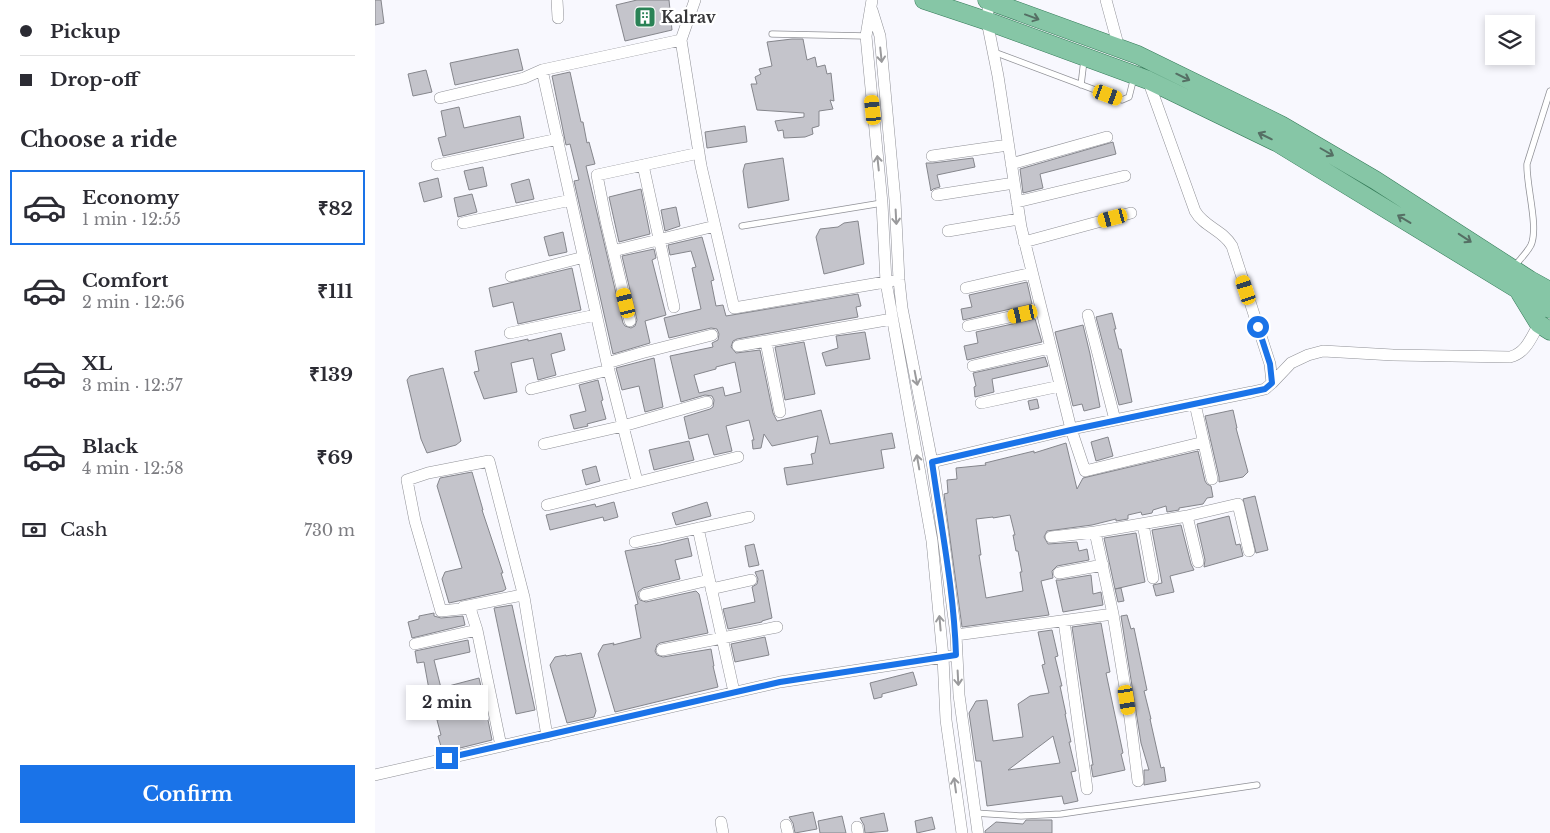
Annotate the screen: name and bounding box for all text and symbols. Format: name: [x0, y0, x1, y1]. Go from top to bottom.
building icon: Kalrav: [633, 5, 657, 29]
place label: Kalrav: [661, 7, 716, 27]
one-way arrow: [1024, 13, 1040, 22]
map controls: [1485, 15, 1535, 65]
button: layers: [1485, 15, 1535, 65]
text: Pickup: [50, 20, 121, 43]
one-way arrow: [877, 47, 886, 63]
text: Drop-off: [50, 68, 139, 91]
one-way arrow: [1175, 73, 1190, 82]
car: [1091, 83, 1124, 107]
car: [863, 94, 882, 126]
text: Choose a ride: [20, 126, 177, 153]
one-way arrow: [1258, 131, 1273, 141]
one-way arrow: [1320, 147, 1334, 157]
one-way arrow: [873, 155, 883, 171]
icon: car: [22, 185, 67, 230]
text: Economy: [82, 186, 179, 209]
text: ₹82: [318, 197, 353, 220]
car: [1096, 207, 1129, 229]
text: 1 min · 12:55: [82, 209, 181, 229]
one-way arrow: [892, 209, 901, 225]
one-way arrow: [1398, 214, 1412, 224]
one-way arrow: [1458, 233, 1472, 243]
icon: car: [22, 268, 67, 313]
text: Comfort: [82, 269, 169, 292]
car: [1234, 273, 1257, 307]
text: ₹111: [317, 280, 353, 303]
car: [615, 287, 636, 319]
text: 2 min · 12:56: [82, 292, 185, 312]
car: [1006, 303, 1039, 325]
route start: [1247, 316, 1269, 338]
icon: car: [22, 351, 67, 396]
text: XL: [82, 352, 112, 375]
text: ₹139: [309, 363, 353, 386]
one-way arrow: [911, 370, 921, 386]
text: 3 min · 12:57: [82, 375, 183, 395]
icon: car: [22, 434, 67, 479]
text: Black: [82, 435, 138, 458]
text: ₹69: [317, 446, 353, 469]
one-way arrow: [912, 455, 922, 471]
text: 4 min · 12:58: [82, 458, 184, 478]
icon: cash: [20, 516, 48, 544]
text: Cash: [60, 518, 107, 541]
text: 730 m: [304, 520, 355, 540]
one-way arrow: [935, 615, 945, 631]
one-way arrow: [953, 669, 962, 685]
car: [1117, 684, 1136, 716]
callout: 2 min: [406, 686, 488, 720]
text: 2 min: [422, 692, 472, 712]
route end: [436, 747, 458, 769]
button: Confirm: [20, 765, 355, 823]
one-way arrow: [950, 777, 960, 793]

